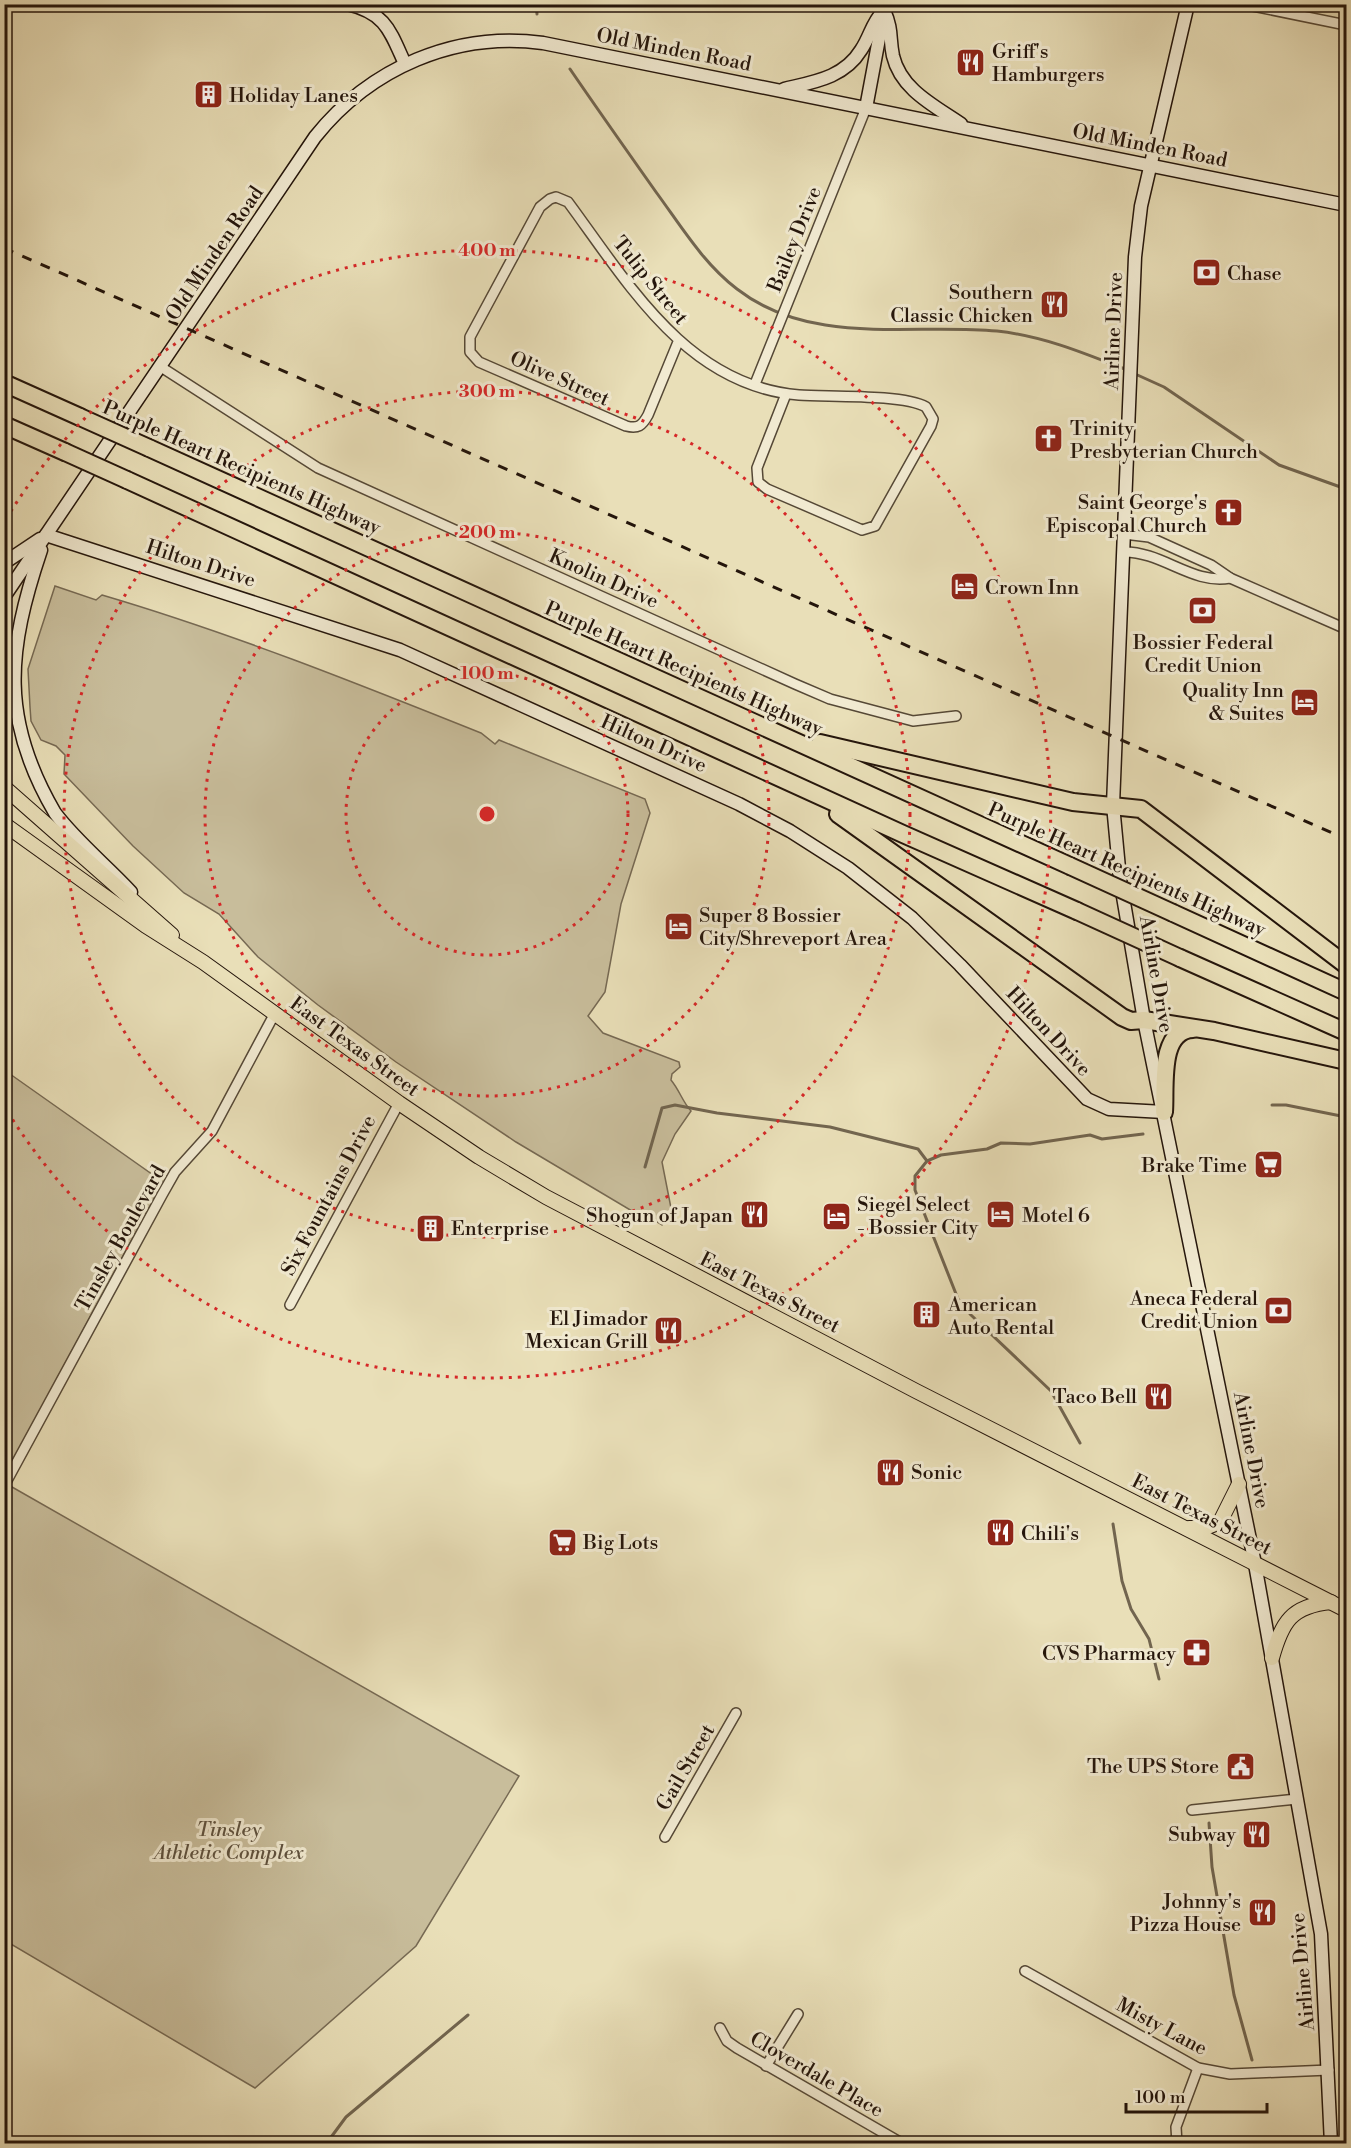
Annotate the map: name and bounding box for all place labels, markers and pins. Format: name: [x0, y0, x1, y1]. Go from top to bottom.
place label: Griff's Hamburgers: [992, 40, 1105, 88]
restaurant icon: Griff's Hamburgers: [955, 46, 987, 78]
building icon: Holiday Lanes: [192, 79, 224, 111]
place label: Holiday Lanes: [229, 84, 358, 109]
bank icon: Chase: [1190, 257, 1222, 289]
place label: Chase: [1227, 262, 1282, 287]
place label: Southern Classic Chicken: [890, 281, 1033, 329]
restaurant icon: Southern Classic Chicken: [1038, 288, 1070, 320]
place label: Trinity Presbyterian Church: [1070, 417, 1258, 465]
church icon: Trinity Presbyterian Church: [1033, 423, 1065, 455]
place label: Saint George's Episcopal Church: [1046, 491, 1207, 539]
church icon: Saint George's Episcopal Church: [1212, 497, 1244, 529]
hotel icon: Crown Inn: [948, 571, 980, 603]
place label: Crown Inn: [985, 576, 1079, 601]
bank icon: Bossier Federal Credit Union: [1187, 595, 1219, 627]
place label: Bossier Federal Credit Union: [1132, 631, 1273, 679]
place label: Quality Inn & Suites: [1182, 679, 1284, 727]
hotel icon: Quality Inn & Suites: [1289, 686, 1321, 718]
centre of rings: [477, 804, 497, 824]
place label: Super 8 Bossier City/Shreveport Area: [699, 904, 888, 952]
hotel icon: Super 8 Bossier City/Shreveport Area: [662, 910, 694, 942]
supermarket icon: Brake Time: [1252, 1149, 1284, 1181]
place label: Brake Time: [1141, 1154, 1247, 1179]
place label: Siegel Select - Bossier City: [857, 1193, 978, 1241]
restaurant icon: Shogun of Japan: [738, 1199, 770, 1231]
hotel icon: Motel 6: [985, 1199, 1017, 1231]
hotel icon: Siegel Select - Bossier City: [820, 1200, 852, 1232]
place label: Shogun of Japan: [586, 1204, 733, 1229]
place label: Motel 6: [1022, 1204, 1090, 1229]
building icon: Enterprise: [414, 1212, 446, 1244]
place label: Enterprise: [451, 1217, 549, 1242]
place label: Aneca Federal Credit Union: [1129, 1287, 1258, 1335]
place label: American Auto Rental: [947, 1293, 1054, 1341]
bank icon: Aneca Federal Credit Union: [1263, 1294, 1295, 1326]
building icon: American Auto Rental: [911, 1299, 943, 1331]
place label: El Jimador Mexican Grill: [525, 1307, 648, 1355]
restaurant icon: El Jimador Mexican Grill: [653, 1314, 685, 1346]
restaurant icon: Taco Bell: [1142, 1380, 1174, 1412]
place label: Taco Bell: [1053, 1385, 1137, 1410]
restaurant icon: Sonic: [874, 1456, 906, 1488]
place label: Sonic: [911, 1461, 962, 1486]
restaurant icon: Chili's: [984, 1517, 1016, 1549]
place label: Chili's: [1021, 1522, 1079, 1547]
supermarket icon: Big Lots: [546, 1526, 578, 1558]
place label: Big Lots: [582, 1531, 658, 1556]
pharmacy icon: CVS Pharmacy: [1181, 1637, 1213, 1669]
place label: CVS Pharmacy: [1042, 1642, 1176, 1667]
public building icon: The UPS Store: [1224, 1750, 1256, 1782]
place label: The UPS Store: [1087, 1755, 1219, 1780]
restaurant icon: Subway: [1241, 1818, 1273, 1850]
place label: Subway: [1168, 1823, 1236, 1848]
place label: Johnny's Pizza House: [1130, 1890, 1241, 1938]
restaurant icon: Johnny's Pizza House: [1246, 1897, 1278, 1929]

